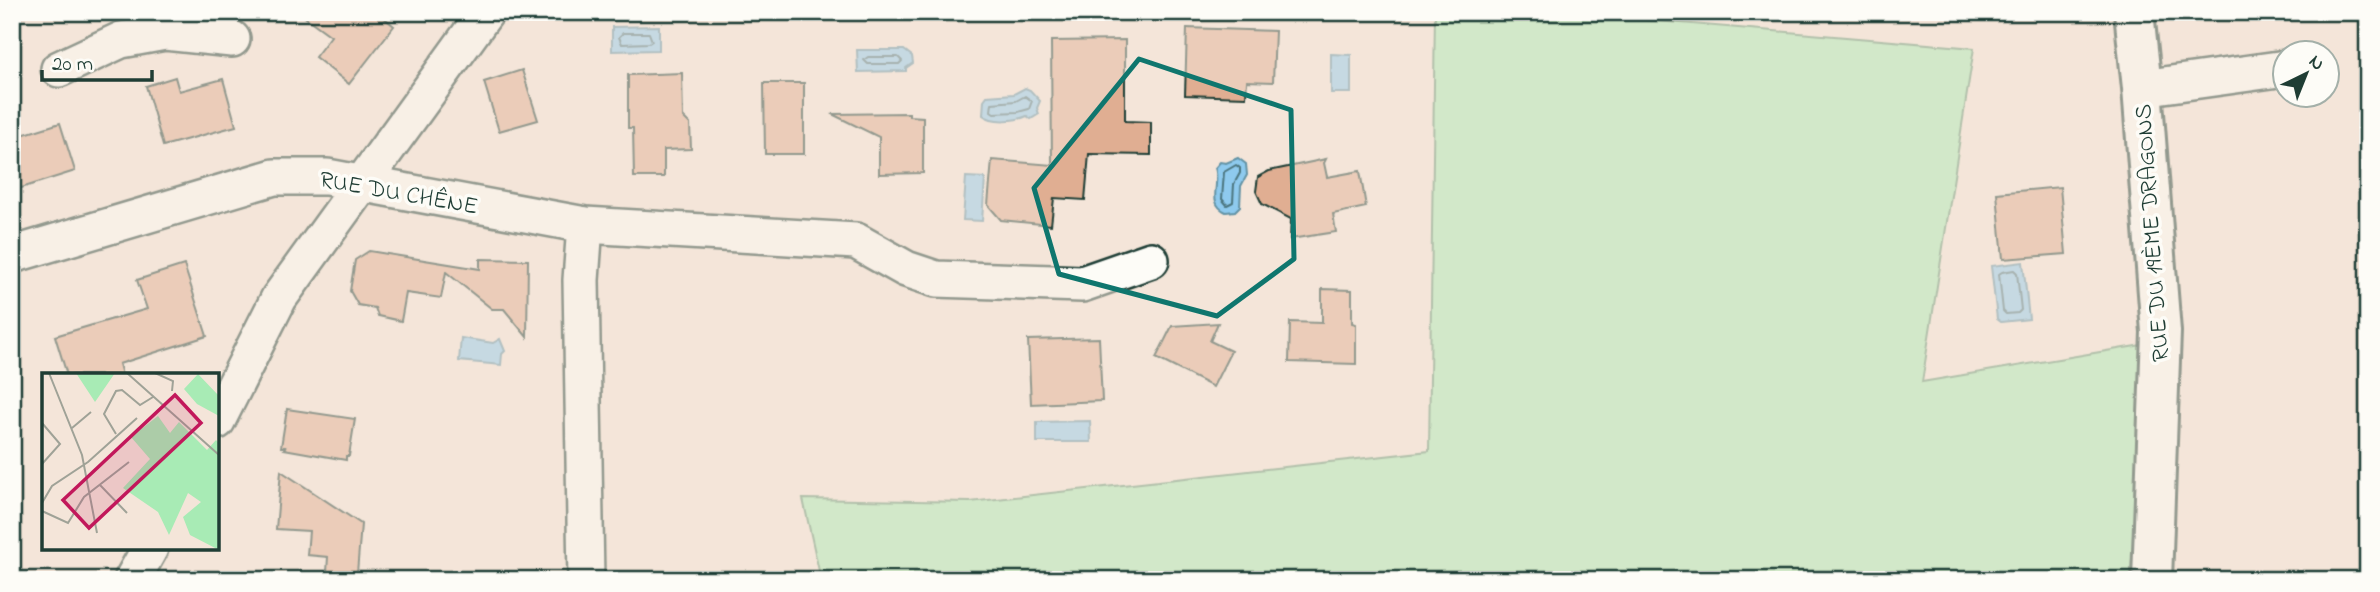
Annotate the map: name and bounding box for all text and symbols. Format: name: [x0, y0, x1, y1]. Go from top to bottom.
scale bar: [42, 38, 152, 82]
north arrow: [2272, 38, 2342, 108]
text: N: [2302, 49, 2330, 78]
text: 20 m: [52, 50, 93, 80]
street label: RUE DU 19ÈME DRAGONS: [2127, 103, 2180, 363]
street label: RUE DU CHÊNE: [317, 163, 480, 226]
inset map: [42, 373, 219, 550]

